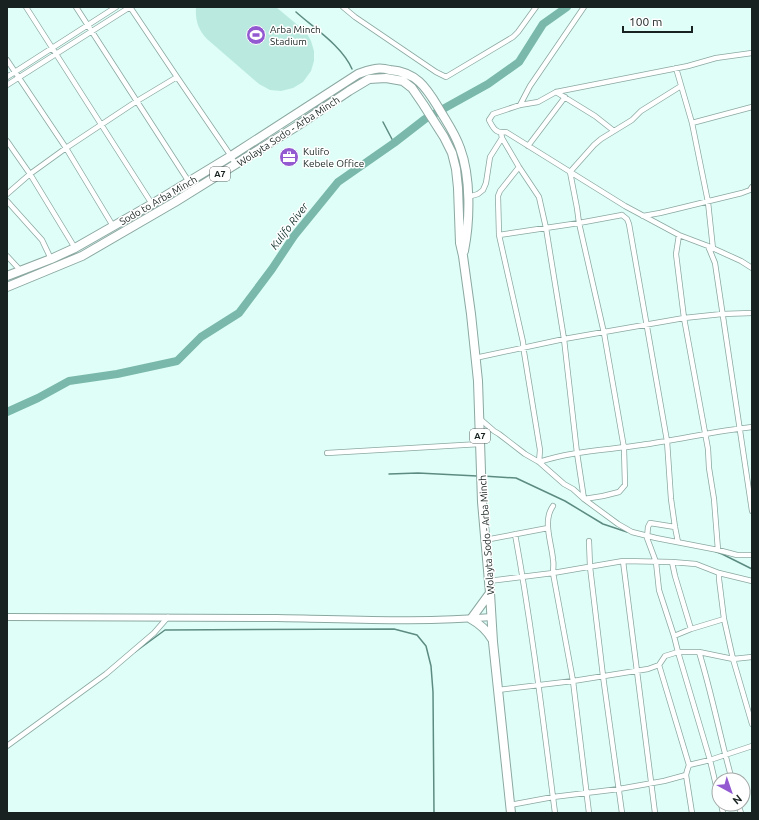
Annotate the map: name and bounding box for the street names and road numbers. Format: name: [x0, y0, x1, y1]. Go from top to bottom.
street label: Wolayta Sodo - Arba Minch: [235, 94, 342, 169]
road number: A7: [210, 167, 230, 181]
street label: Sodo to Arba Minch: [117, 174, 199, 227]
road number: A7: [470, 429, 490, 443]
street label: Wolayta Sodo - Arba Minch: [477, 475, 496, 595]

